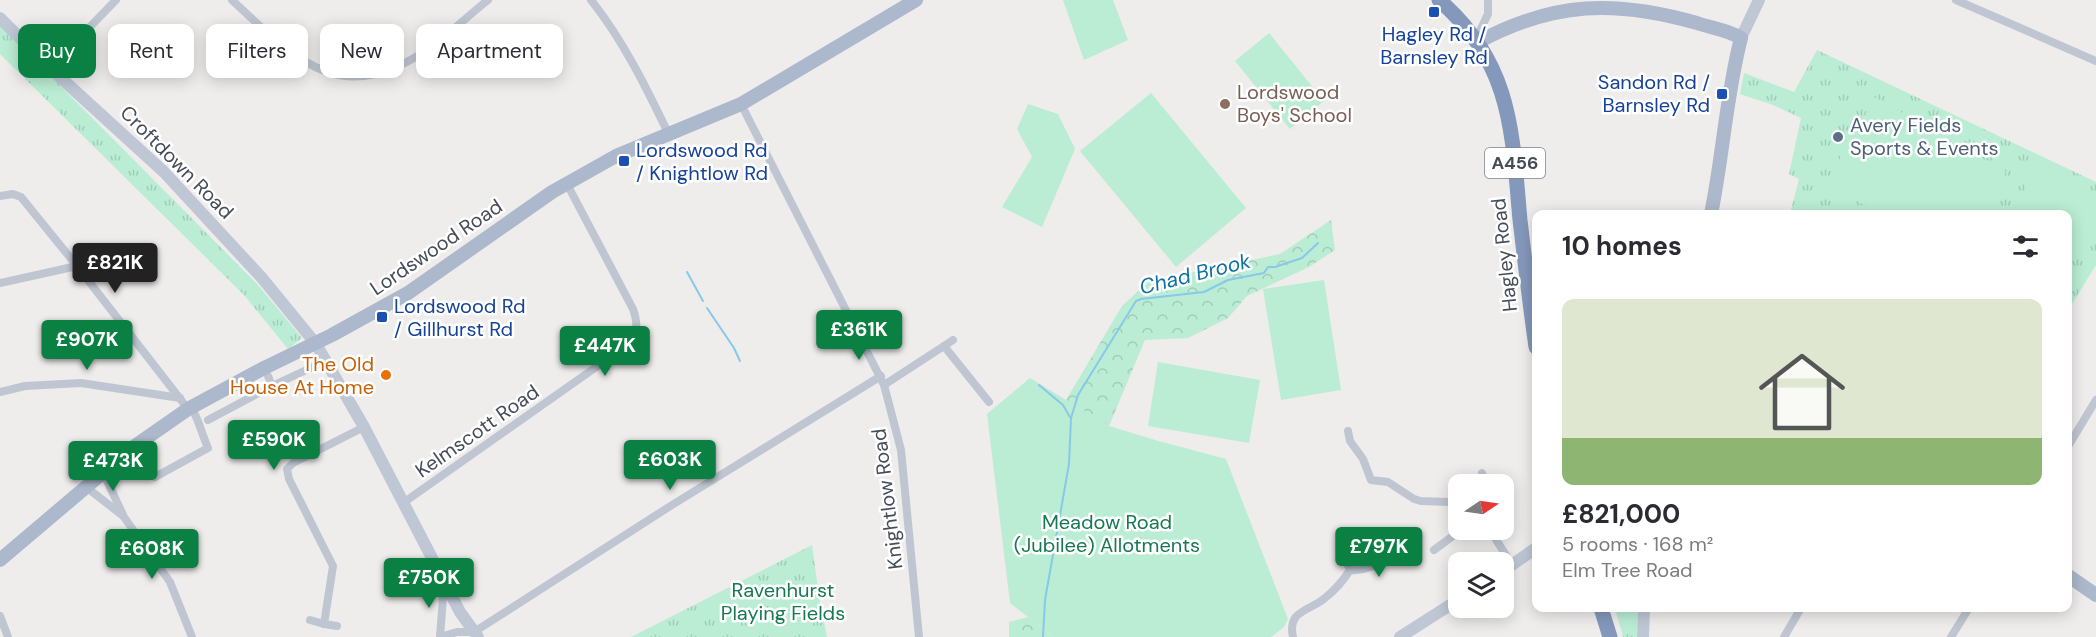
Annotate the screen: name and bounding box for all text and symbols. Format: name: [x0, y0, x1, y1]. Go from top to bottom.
marker: Hagley Rd / Barnsley Rd: [1427, 5, 1441, 19]
place label: Hagley Rd / Barnsley Rd: [1380, 21, 1488, 70]
chip: Buy: [18, 24, 96, 78]
chip: Rent: [108, 24, 194, 78]
chip: Filters: [206, 24, 308, 78]
chip: New: [320, 24, 404, 78]
chip: Apartment: [416, 24, 563, 78]
place label: Sandon Rd / Barnsley Rd: [1598, 69, 1710, 118]
place label: Lordswood Boys' School: [1237, 79, 1352, 128]
marker: Sandon Rd / Barnsley Rd: [1715, 87, 1729, 101]
marker: Lordswood Boys' School: [1218, 97, 1232, 111]
street label: Croftdown Road: [115, 100, 239, 224]
place label: Avery Fields Sports & Events: [1850, 112, 1999, 161]
marker: Avery Fields Sports & Events: [1831, 130, 1845, 144]
place label: Lordswood Rd / Knightlow Rd: [636, 137, 768, 186]
road number: A456: [1485, 148, 1545, 178]
marker: Lordswood Rd / Knightlow Rd: [617, 154, 631, 168]
street label: Lordswood Road: [365, 193, 507, 301]
street label: Hagley Road: [1485, 197, 1523, 313]
text: 10 homes: [1562, 229, 1682, 263]
icon: filters: [2009, 230, 2042, 263]
pin: £821K: [73, 243, 157, 294]
water label: Chad Brook: [1137, 247, 1254, 301]
text: £821K: [87, 249, 143, 275]
place label: Lordswood Rd / Gillhurst Rd: [394, 293, 525, 342]
marker: Lordswood Rd / Gillhurst Rd: [375, 310, 389, 324]
pin: £361K: [817, 310, 901, 361]
text: £361K: [830, 316, 888, 342]
pin: £907K: [45, 320, 129, 371]
text: £907K: [55, 326, 119, 352]
pin: £447K: [563, 326, 647, 377]
text: £447K: [574, 332, 636, 358]
icon: home: [1748, 338, 1856, 446]
place label: The Old House At Home: [230, 351, 374, 400]
marker: The Old House At Home: [379, 368, 393, 382]
street label: Kelmscott Road: [410, 379, 544, 483]
pin: £590K: [232, 420, 316, 471]
text: £590K: [242, 426, 306, 452]
street label: Knightlow Road: [865, 427, 909, 571]
pin: £603K: [628, 440, 712, 491]
pin: £473K: [71, 441, 155, 492]
text: £603K: [638, 446, 702, 472]
text: £473K: [82, 447, 144, 473]
north arrow: [1448, 474, 1514, 540]
map controls: [1448, 474, 1514, 618]
text: £821,000: [1562, 497, 1680, 531]
park label: Meadow Road (Jubilee) Allotments: [1014, 509, 1200, 558]
pin: £797K: [1337, 527, 1421, 578]
pin: £608K: [110, 529, 194, 580]
text: 5 rooms · 168 m²: [1562, 531, 1713, 557]
text: £797K: [1349, 533, 1409, 559]
text: £608K: [119, 535, 185, 561]
button: layers: [1448, 552, 1514, 618]
text: Elm Tree Road: [1562, 557, 1693, 583]
pin: £750K: [387, 558, 471, 609]
text: £750K: [398, 564, 460, 590]
park label: Ravenhurst Playing Fields: [721, 577, 845, 626]

